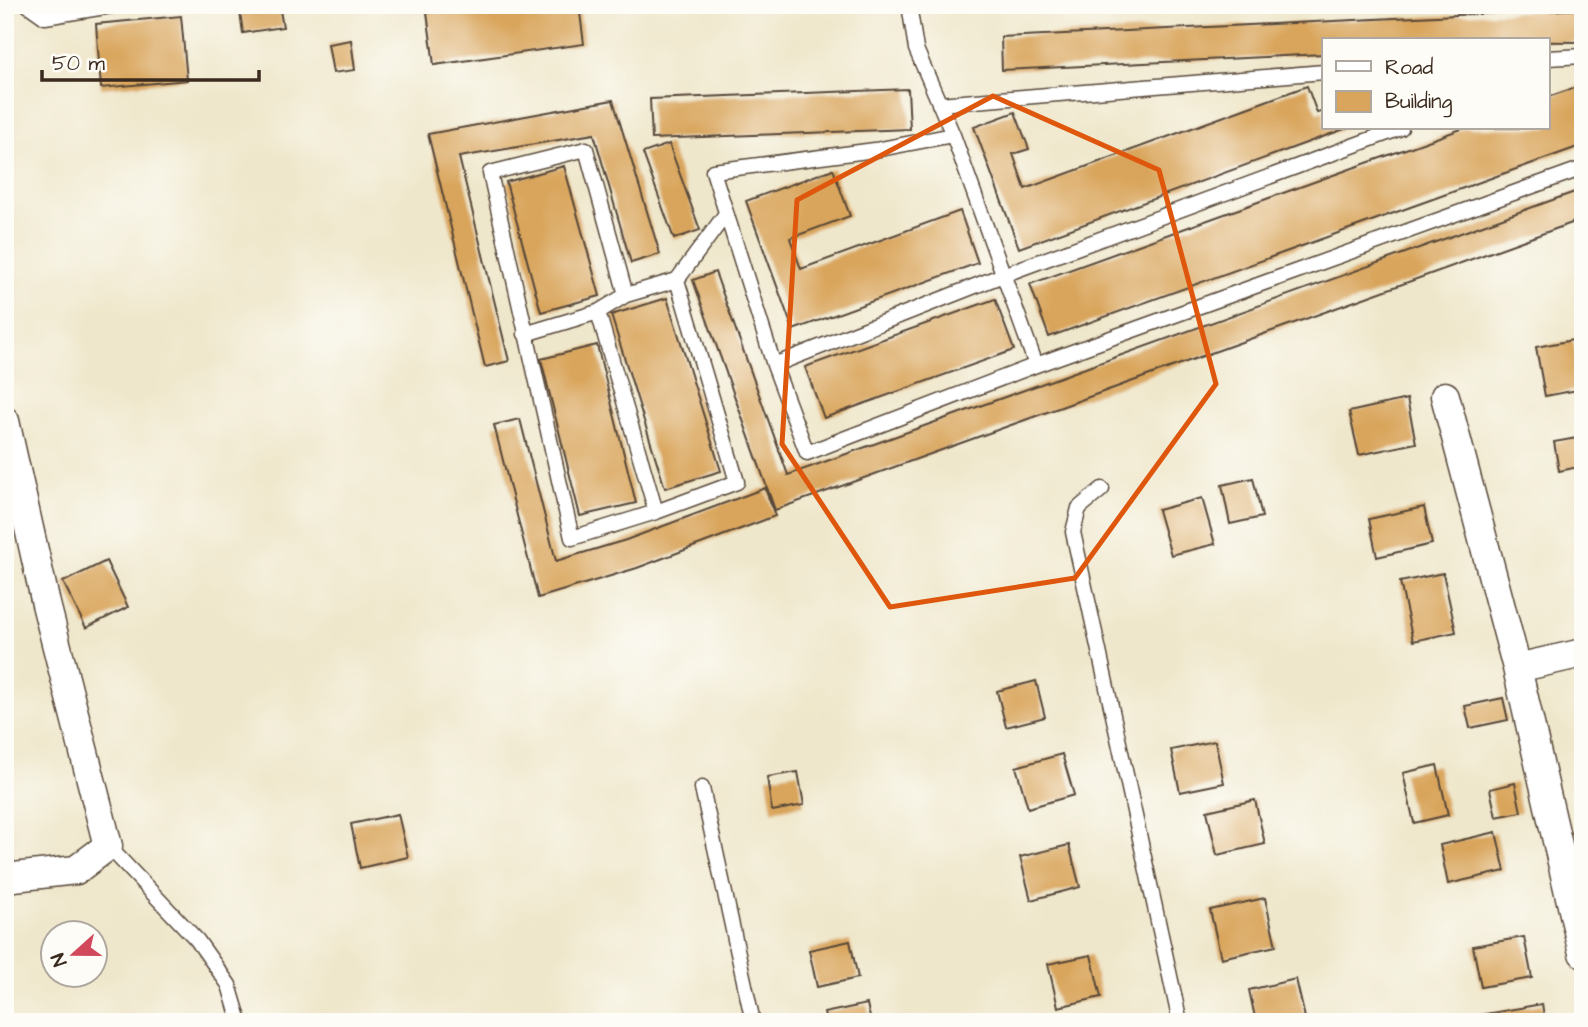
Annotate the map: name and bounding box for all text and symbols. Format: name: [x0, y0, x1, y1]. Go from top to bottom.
scale bar: [42, 38, 259, 82]
legend: [1322, 38, 1550, 130]
text: 50 m: [52, 49, 106, 78]
text: Road: [1385, 53, 1433, 82]
text: Building: [1385, 87, 1453, 118]
north arrow: [38, 918, 108, 988]
text: N: [45, 949, 74, 970]

